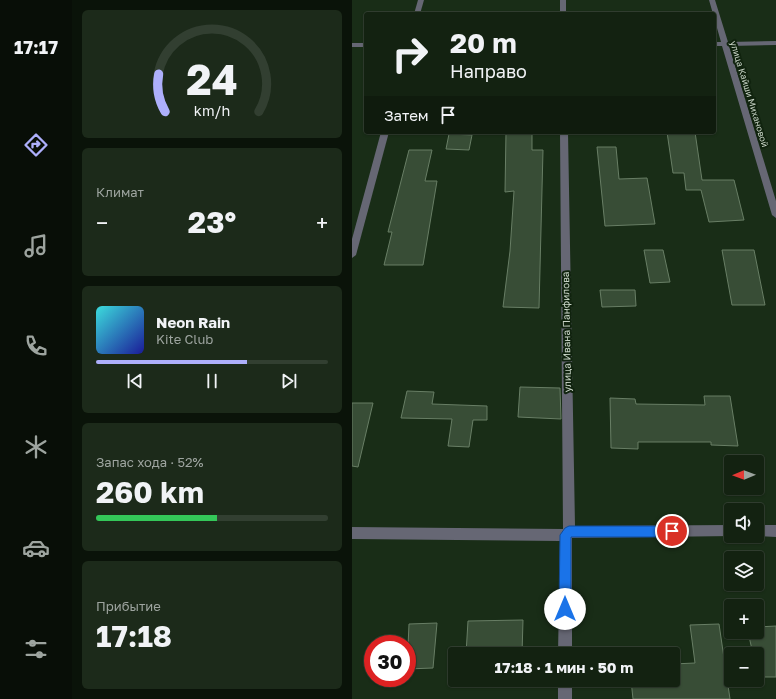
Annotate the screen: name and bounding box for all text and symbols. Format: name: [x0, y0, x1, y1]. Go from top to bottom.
text: 20 m: [450, 26, 517, 59]
icon: right: [384, 28, 436, 80]
text: 17:17: [14, 36, 58, 58]
street label: улица Кайши Михановой: [728, 39, 771, 148]
text: 24: [186, 54, 238, 104]
text: Направо: [450, 60, 527, 82]
text: km/h: [194, 101, 230, 118]
icon: arrive: [437, 104, 459, 126]
text: Затем: [384, 106, 429, 124]
icon: directions: [22, 131, 50, 159]
text: Климат: [96, 184, 144, 200]
text: 23°: [188, 204, 236, 240]
text: −: [96, 209, 108, 236]
text: +: [316, 209, 328, 236]
icon: music: [22, 232, 50, 260]
street label: улица Ивана Панфилова: [559, 271, 573, 393]
text: Neon Rain: [156, 313, 230, 331]
text: Kite Club: [156, 331, 213, 347]
icon: phone: [22, 332, 50, 360]
icon: previous: [124, 370, 146, 392]
icon: pause: [201, 370, 223, 392]
icon: next: [278, 370, 300, 392]
icon: climate: [22, 433, 50, 461]
text: Запас хода · 52%: [96, 454, 203, 470]
north arrow: [724, 455, 764, 495]
map controls: [724, 455, 764, 687]
text: 260 km: [96, 474, 204, 510]
button: sound: [724, 503, 764, 543]
pin: [655, 514, 689, 548]
icon: arrive: [661, 520, 683, 542]
icon: car: [22, 534, 50, 562]
button: layers: [724, 551, 764, 591]
position arrow: [544, 588, 586, 630]
text: Прибытие: [96, 598, 161, 614]
button: +: [724, 599, 764, 639]
text: 17:18: [96, 618, 172, 654]
icon: filters: [22, 635, 50, 663]
speed limit sign: 30: [364, 635, 416, 687]
button: −: [724, 647, 764, 687]
text: 17:18 · 1 мин · 50 m: [495, 658, 633, 676]

